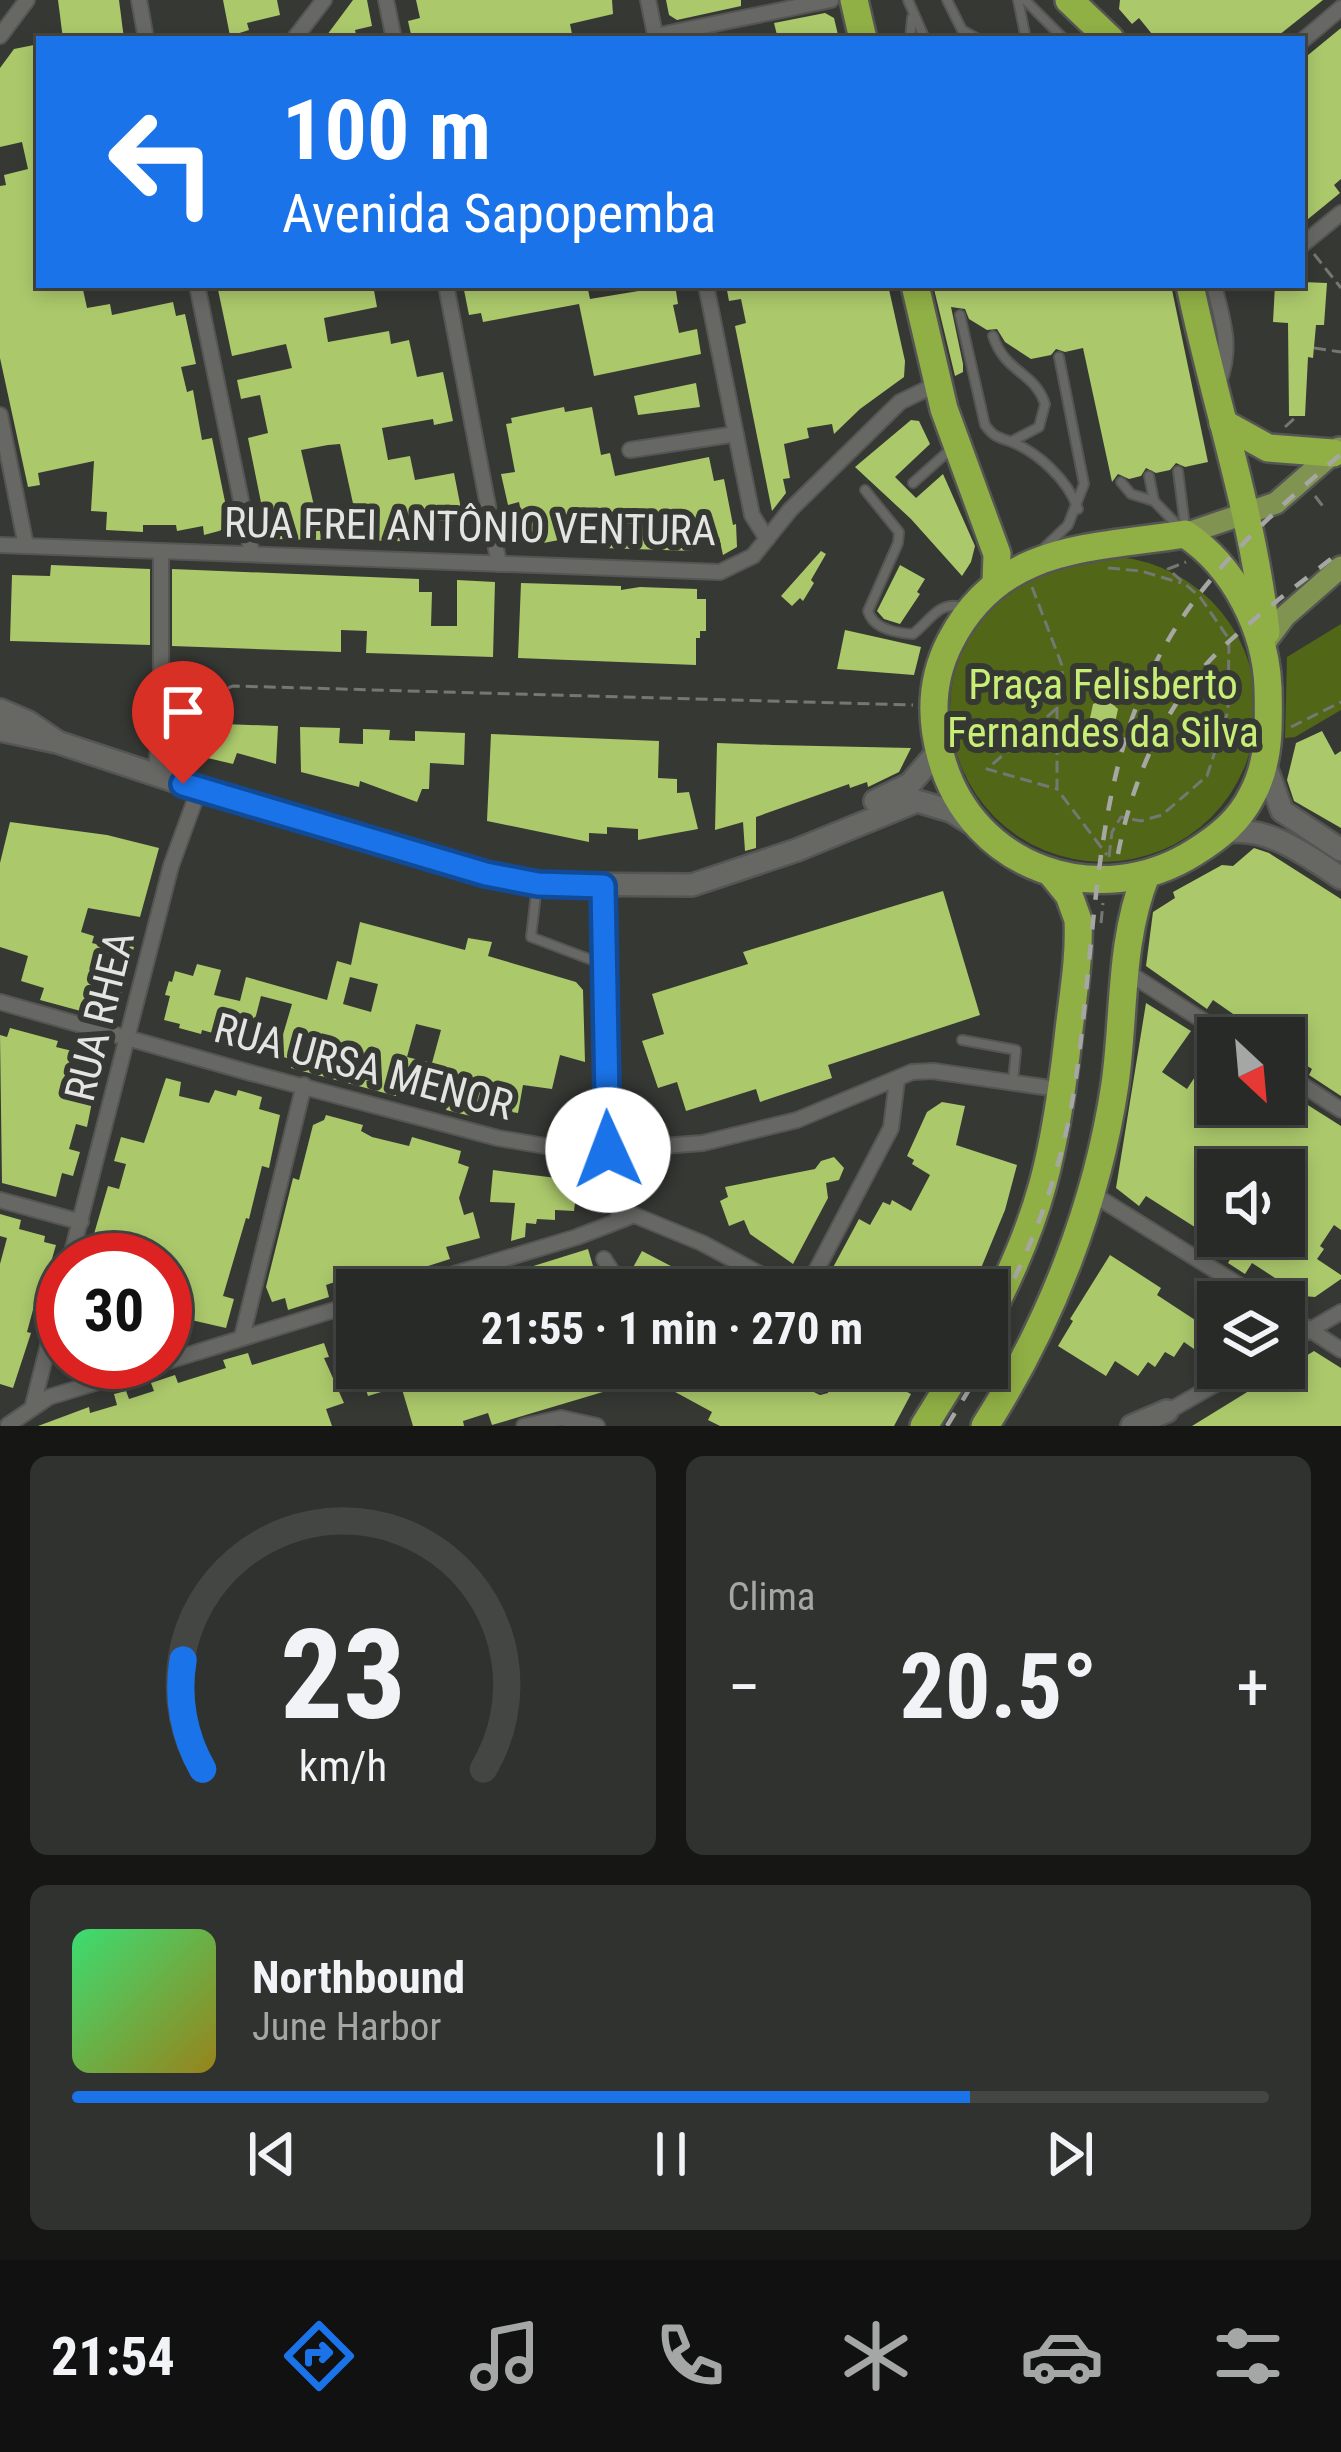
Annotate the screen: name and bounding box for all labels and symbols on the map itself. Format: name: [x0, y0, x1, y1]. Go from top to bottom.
street label: RUA FREI ANTÔNIO VENTURA: [224, 498, 716, 555]
park label: Praça Felisberto Fernandes da Silva: [947, 660, 1259, 757]
pin: [132, 661, 234, 784]
street label: RUA RHEA: [55, 926, 144, 1106]
street label: RUA URSA MENOR: [209, 1003, 518, 1130]
north arrow: [1197, 1017, 1305, 1125]
position arrow: [545, 1087, 671, 1213]
speed limit sign: 30: [36, 1233, 192, 1389]

